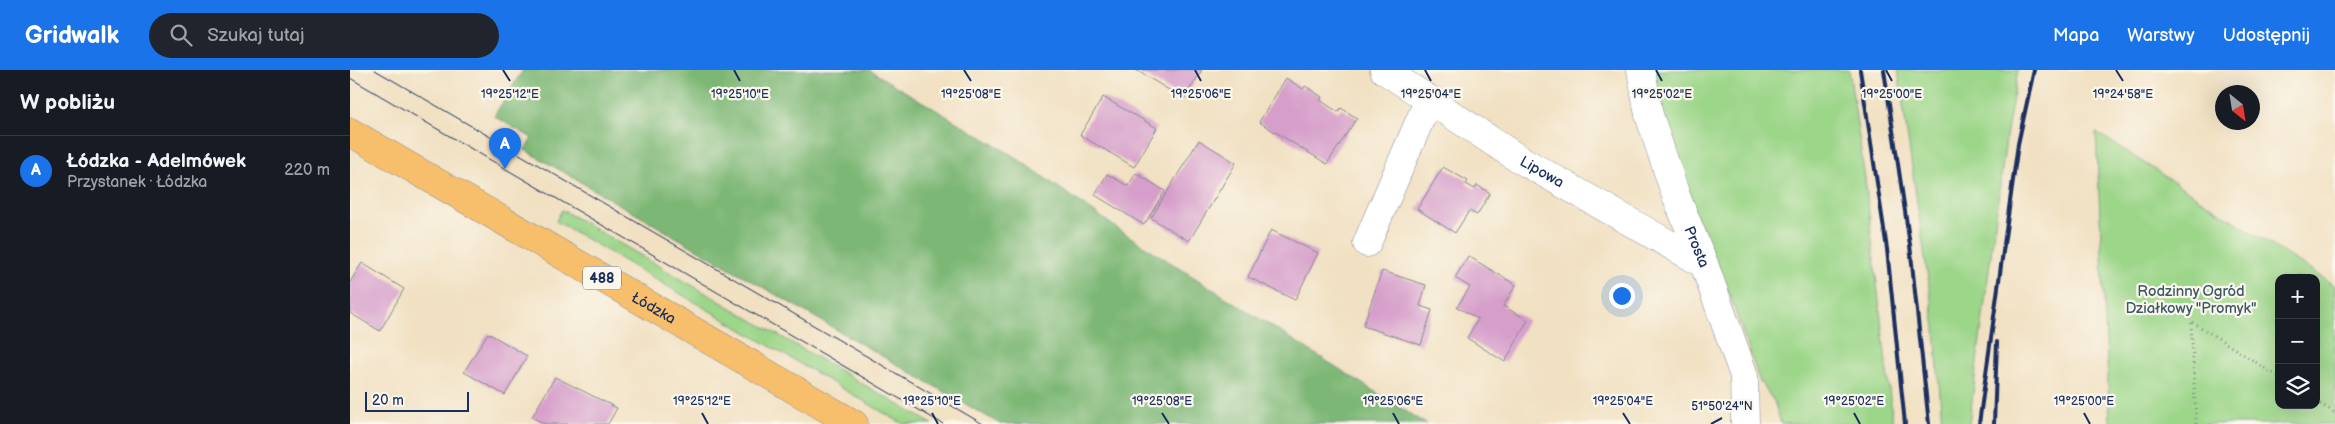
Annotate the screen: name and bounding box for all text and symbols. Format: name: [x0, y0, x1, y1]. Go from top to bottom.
search box: [149, 13, 499, 58]
text: Gridwalk: [25, 21, 119, 50]
icon: search: [167, 21, 195, 49]
text: Szukaj tutaj: [207, 24, 305, 47]
text: Mapa: [2053, 25, 2099, 46]
text: Warstwy: [2127, 25, 2195, 46]
text: Udostępnij: [2223, 25, 2310, 46]
north arrow: [2215, 85, 2260, 130]
text: 19°25'12"E: [481, 87, 539, 102]
text: 19°25'10"E: [711, 87, 769, 102]
text: 19°25'08"E: [941, 87, 1001, 102]
text: 19°25'06"E: [1171, 87, 1231, 102]
text: 19°25'04"E: [1401, 87, 1461, 102]
text: 19°25'02"E: [1632, 87, 1692, 102]
text: 19°25'00"E: [1862, 87, 1922, 102]
text: 19°24'58"E: [2093, 87, 2153, 102]
text: W pobliżu: [20, 90, 115, 115]
pin: A: [489, 128, 521, 169]
text: Łódzka - Adelmówek: [67, 150, 246, 173]
street label: Lipowa: [1517, 152, 1567, 192]
text: A: [31, 161, 41, 180]
text: 220 m: [284, 161, 330, 180]
text: Przystanek · Łódzka: [67, 173, 207, 192]
street label: Prosta: [1680, 223, 1714, 270]
road number: 488: [583, 267, 621, 290]
map controls: [2275, 274, 2320, 409]
button: +: [2275, 274, 2320, 319]
park label: Rodzinny Ogród Działkowy "Promyk": [2125, 282, 2257, 318]
your location: [1609, 283, 1635, 309]
street label: Łódzka: [628, 288, 679, 328]
button: −: [2275, 319, 2320, 364]
button: layers: [2275, 364, 2320, 409]
scale bar: [365, 389, 469, 412]
text: 20 m: [372, 392, 404, 409]
text: 19°25'12"E: [673, 394, 731, 409]
text: 19°25'10"E: [903, 394, 961, 409]
text: 19°25'08"E: [1132, 394, 1192, 409]
text: 19°25'06"E: [1363, 394, 1423, 409]
text: 19°25'04"E: [1593, 394, 1653, 409]
text: 19°25'02"E: [1824, 394, 1884, 409]
text: 19°25'00"E: [2054, 394, 2114, 409]
text: 51°50'24"N: [1691, 399, 1753, 414]

